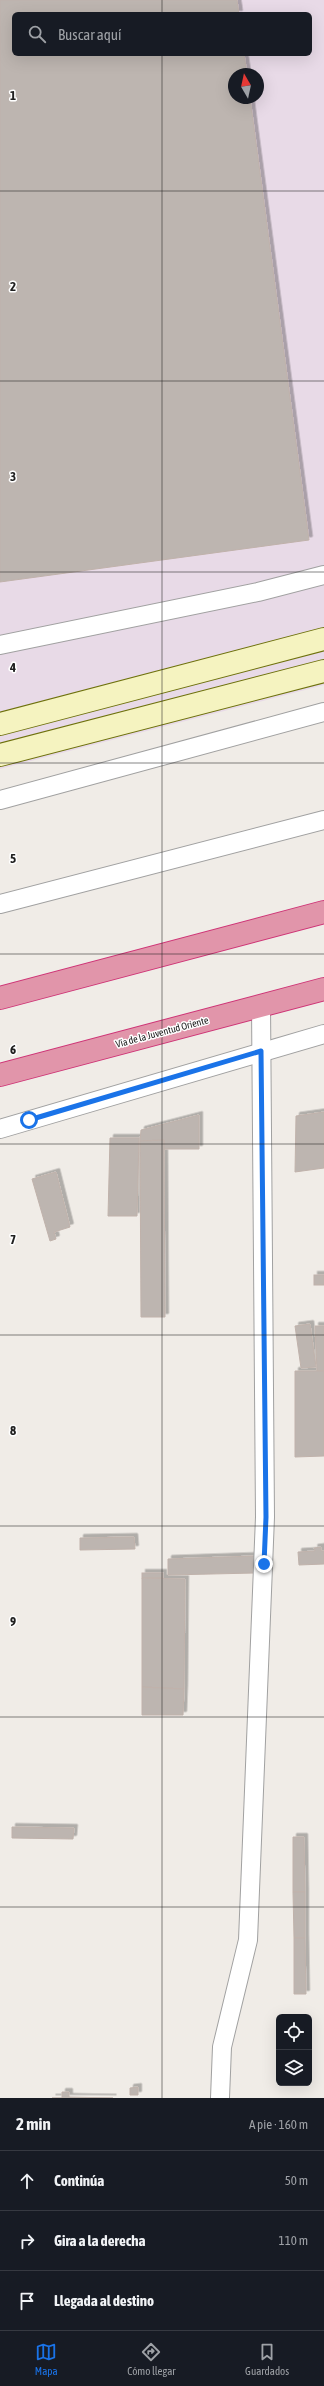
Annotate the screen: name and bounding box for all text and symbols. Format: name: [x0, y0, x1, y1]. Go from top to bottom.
search box: [12, 12, 312, 56]
icon: search: [26, 23, 48, 45]
text: Buscar aquí: [58, 26, 121, 43]
north arrow: [228, 68, 264, 104]
text: 1: [10, 88, 16, 103]
text: 2: [10, 279, 16, 294]
text: 3: [10, 469, 16, 484]
text: 4: [9, 660, 16, 675]
text: 5: [10, 851, 16, 866]
street label: Vía de la Juventud Oriente: [114, 1014, 210, 1050]
text: 6: [10, 1042, 16, 1057]
route start: [20, 1111, 38, 1129]
text: 7: [10, 1232, 16, 1247]
text: 8: [10, 1423, 16, 1438]
route end: [255, 1555, 273, 1573]
text: 9: [10, 1614, 16, 1629]
map controls: [276, 2014, 312, 2086]
button: locate: [276, 2014, 312, 2050]
button: layers: [276, 2050, 312, 2086]
text: 2 min: [16, 2114, 51, 2134]
text: A pie · 160 m: [249, 2117, 308, 2132]
icon: ahead: [16, 2170, 38, 2192]
text: Continúa: [54, 2172, 104, 2189]
text: 50 m: [285, 2173, 308, 2188]
icon: right: [16, 2230, 38, 2252]
text: Gira a la derecha: [54, 2232, 145, 2249]
text: 110 m: [279, 2233, 308, 2248]
icon: arrive: [16, 2290, 38, 2312]
text: Llegada al destino: [54, 2292, 154, 2309]
tab: Mapa: [35, 2341, 58, 2377]
tab: Cómo llegar: [127, 2341, 176, 2377]
tab: Guardados: [245, 2341, 289, 2377]

